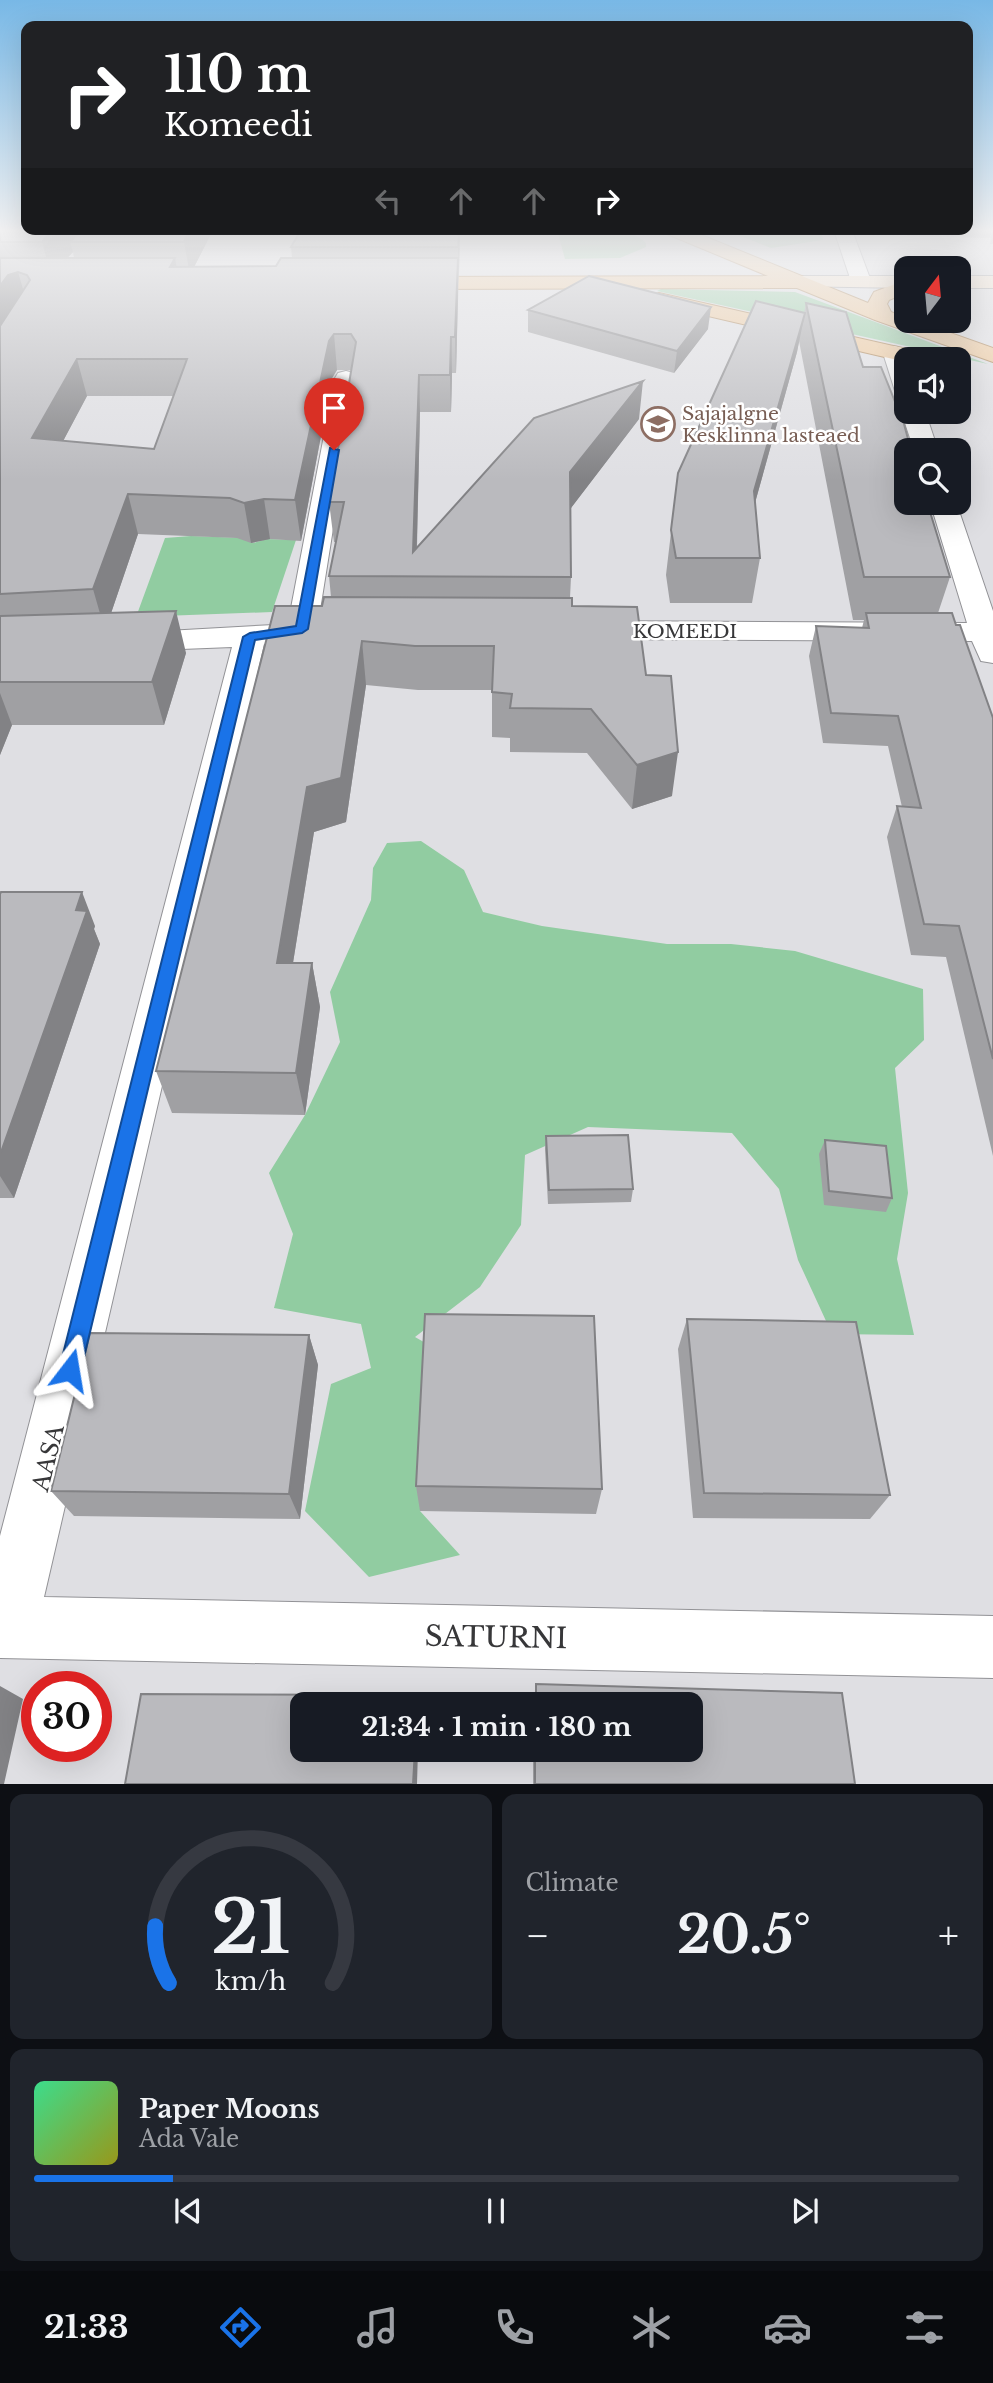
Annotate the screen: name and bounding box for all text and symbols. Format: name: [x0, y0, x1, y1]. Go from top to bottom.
text: 110 m: [164, 44, 311, 105]
icon: right: [49, 49, 140, 140]
text: Komeedi: [164, 105, 312, 145]
icon: left: [369, 182, 407, 220]
icon: ahead: [442, 182, 480, 220]
icon: ahead: [515, 182, 553, 220]
icon: right: [588, 182, 626, 220]
north arrow: [894, 256, 971, 332]
map controls: [894, 256, 971, 515]
button: sound: [894, 347, 971, 424]
pin: [304, 378, 364, 450]
icon: arrive: [315, 389, 353, 427]
place label: Sajajalgne Kesklinna lasteaed: [682, 402, 860, 447]
school or university icon: Sajajalgne Kesklinna lasteaed: [639, 405, 677, 443]
button: search: [894, 438, 971, 515]
street label: KOMEEDI: [633, 620, 737, 643]
position arrow: [33, 1333, 107, 1407]
street label: AASA: [26, 1421, 70, 1495]
street label: SATURNI: [424, 1619, 568, 1656]
speed limit sign: 30: [21, 1671, 112, 1762]
text: 21:34 · 1 min · 180 m: [361, 1711, 632, 1743]
text: Climate: [526, 1869, 619, 1897]
text: 21: [211, 1882, 290, 1973]
text: 20.5°: [677, 1903, 811, 1967]
text: −: [526, 1912, 550, 1959]
text: +: [938, 1912, 959, 1959]
text: km/h: [215, 1965, 286, 1996]
text: Paper Moons: [139, 2093, 320, 2125]
text: Ada Vale: [139, 2125, 239, 2153]
icon: previous: [169, 2192, 207, 2230]
icon: pause: [477, 2192, 515, 2230]
icon: next: [786, 2192, 824, 2230]
icon: directions: [216, 2303, 265, 2352]
icon: music: [353, 2303, 402, 2352]
icon: phone: [490, 2303, 539, 2352]
icon: climate: [627, 2303, 676, 2352]
icon: car: [763, 2303, 812, 2352]
icon: filters: [900, 2303, 949, 2352]
text: 21:33: [44, 2307, 129, 2347]

